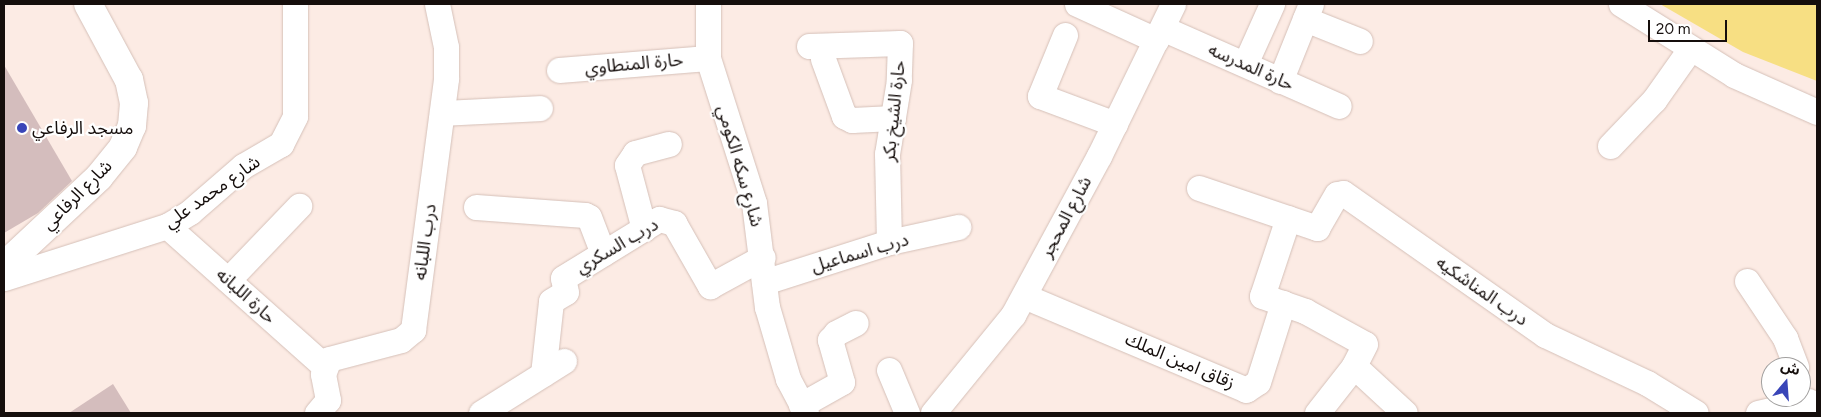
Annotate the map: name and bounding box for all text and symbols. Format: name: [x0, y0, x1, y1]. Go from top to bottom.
scale bar: [1651, 10, 1730, 42]
text: 20 m: [1656, 20, 1690, 38]
street label: حارة المدرسه: [1205, 39, 1297, 95]
street label: حارة المنطاوي: [584, 49, 684, 79]
street label: حارة الشيخ بكر: [878, 59, 910, 163]
street label: شارع سكه الكومي: [712, 103, 768, 229]
place label: مسجد الرفاعي: [32, 117, 133, 139]
marker: مسجد الرفاعي: [16, 122, 28, 134]
street label: شارع محمد علي: [160, 151, 264, 233]
street label: شارع الرفاعي: [37, 155, 117, 235]
street label: شارع المحجر: [1036, 173, 1096, 261]
street label: درب اللبانه: [409, 202, 441, 282]
street label: درب السكري: [572, 214, 662, 278]
street label: درب اسماعيل: [809, 229, 911, 277]
street label: درب المناشكيه: [1432, 251, 1532, 331]
street label: حارة اللبانه: [212, 264, 280, 328]
street label: زقاق امين الملك: [1122, 328, 1238, 394]
north arrow: [1761, 357, 1811, 407]
text: ش: [1779, 357, 1802, 379]

